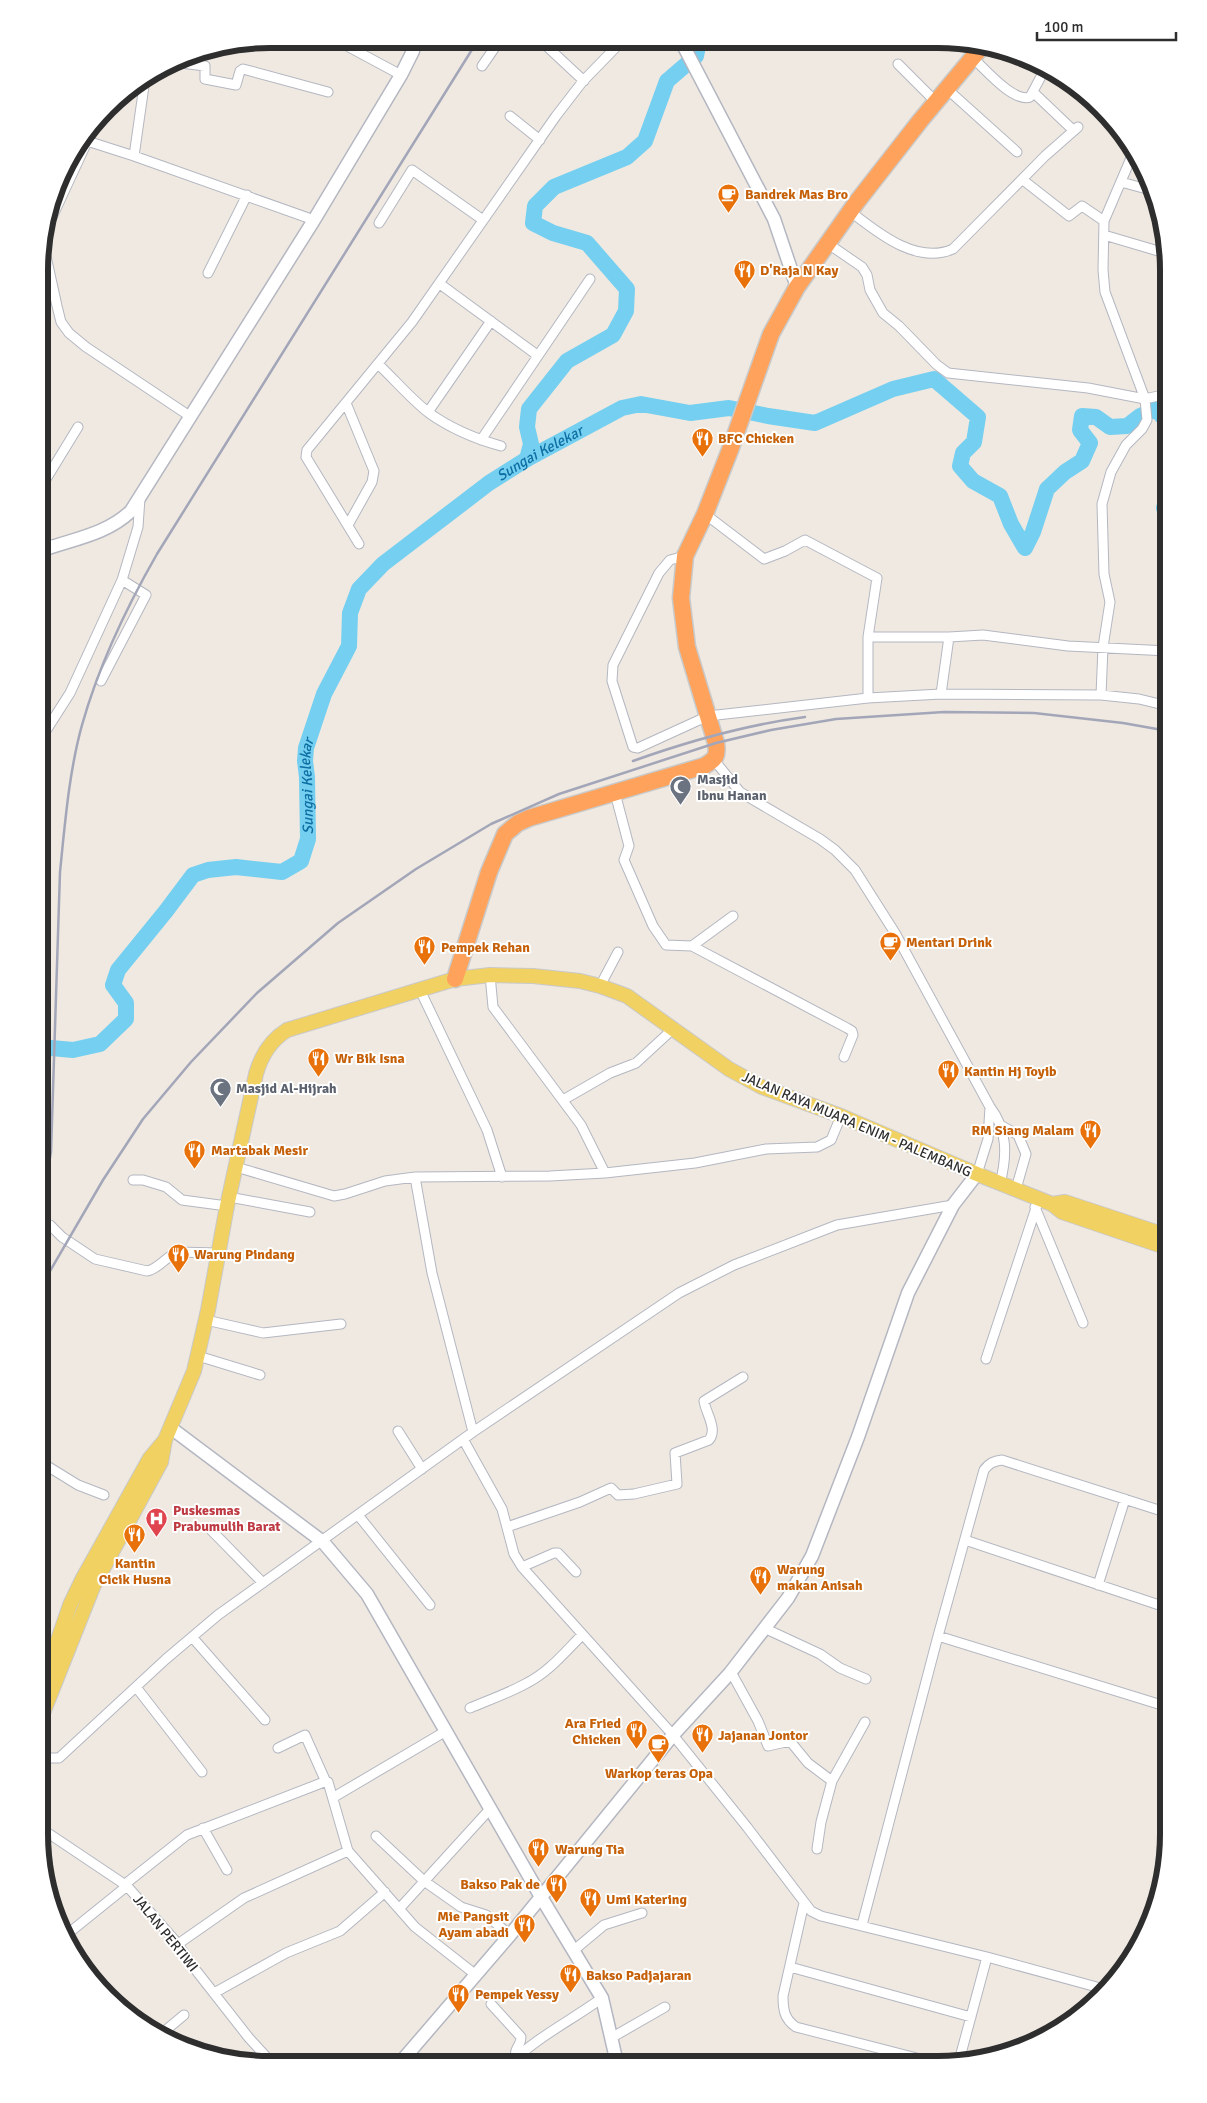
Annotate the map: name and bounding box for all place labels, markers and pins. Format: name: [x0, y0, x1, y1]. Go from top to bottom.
cafe icon: Bandrek Mas Bro: [717, 182, 741, 213]
place label: Bandrek Mas Bro: [745, 186, 848, 203]
restaurant icon: D'Raja N Kay: [732, 258, 756, 289]
place label: D'Raja N Kay: [760, 262, 838, 279]
restaurant icon: BFC Chicken: [690, 426, 714, 457]
place label: BFC Chicken: [718, 430, 795, 447]
place label: Masjid Ibnu Hanan: [697, 771, 767, 804]
mosque icon: Masjid Ibnu Hanan: [669, 775, 693, 806]
cafe icon: Mentari Drink: [878, 930, 902, 961]
place label: Mentari Drink: [906, 934, 993, 951]
restaurant icon: Pempek Rehan: [413, 935, 437, 966]
place label: Pempek Rehan: [441, 939, 530, 956]
restaurant icon: Wr Bik Isna: [307, 1046, 331, 1077]
place label: Wr Bik Isna: [335, 1050, 405, 1067]
restaurant icon: Kantin Hj Toyib: [936, 1059, 960, 1090]
place label: Kantin Hj Toyib: [964, 1063, 1057, 1080]
mosque icon: Masjid Al-Hijrah: [208, 1076, 232, 1107]
place label: Masjid Al-Hijrah: [236, 1080, 337, 1097]
restaurant icon: RM Siang Malam: [1078, 1118, 1102, 1149]
place label: RM Siang Malam: [971, 1122, 1074, 1139]
restaurant icon: Martabak Mesir: [183, 1138, 207, 1169]
place label: Martabak Mesir: [211, 1142, 308, 1159]
restaurant icon: Warung Pindang: [166, 1242, 190, 1273]
place label: Warung Pindang: [194, 1246, 295, 1263]
place label: Puskesmas Prabumulih Barat: [173, 1502, 281, 1535]
hospital icon: Puskesmas Prabumulih Barat: [145, 1506, 169, 1537]
restaurant icon: Kantin Cicik Husna: [123, 1523, 147, 1554]
place label: Kantin Cicik Husna: [99, 1555, 171, 1588]
place label: Warung makan Anisah: [777, 1561, 863, 1594]
restaurant icon: Warung makan Anisah: [749, 1565, 773, 1596]
place label: Ara Fried Chicken: [565, 1715, 621, 1748]
restaurant icon: Ara Fried Chicken: [625, 1719, 649, 1750]
restaurant icon: Jajanan Jontor: [690, 1723, 714, 1754]
place label: Jajanan Jontor: [718, 1727, 809, 1744]
cafe icon: Warkop teras Opa: [647, 1733, 671, 1764]
place label: Warkop teras Opa: [605, 1765, 713, 1782]
restaurant icon: Warung Tia: [527, 1837, 551, 1868]
place label: Warung Tia: [555, 1841, 624, 1858]
restaurant icon: Bakso Pak de: [544, 1872, 568, 1903]
place label: Bakso Pak de: [460, 1876, 540, 1893]
restaurant icon: Umi Katering: [578, 1887, 602, 1918]
place label: Umi Katering: [606, 1891, 688, 1908]
place label: Mie Pangsit Ayam abadi: [437, 1908, 510, 1941]
restaurant icon: Mie Pangsit Ayam abadi: [513, 1912, 537, 1943]
restaurant icon: Bakso Padjajaran: [558, 1963, 582, 1994]
place label: Bakso Padjajaran: [586, 1967, 692, 1984]
restaurant icon: Pempek Yessy: [447, 1982, 471, 2013]
place label: Pempek Yessy: [475, 1986, 559, 2003]

